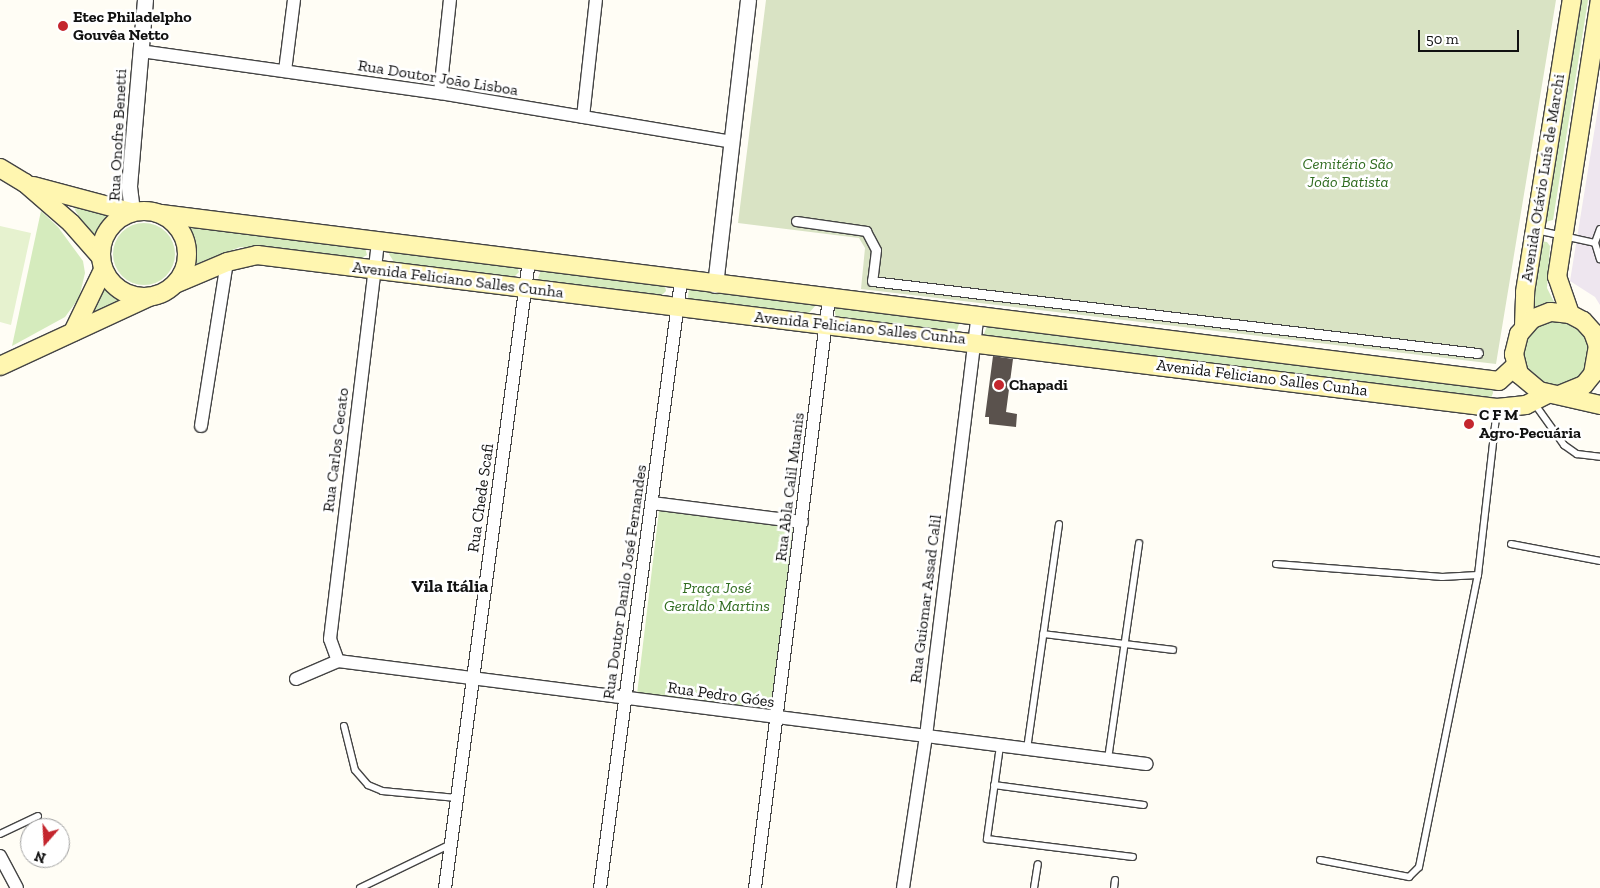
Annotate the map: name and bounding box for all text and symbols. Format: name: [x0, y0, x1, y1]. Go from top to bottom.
place label: Etec Philadelpho Gouvêa Netto: [73, 7, 192, 45]
marker: Etec Philadelpho Gouvêa Netto: [57, 20, 69, 32]
scale bar: [1420, 20, 1521, 52]
text: 50 m: [1426, 30, 1459, 48]
street label: Rua Doutor João Lisboa: [356, 56, 520, 100]
street label: Rua Onofre Benetti: [105, 68, 131, 202]
street label: Avenida Otávio Luís de Marchi: [1517, 73, 1569, 283]
park label: Cemitério São João Batista: [1302, 154, 1394, 192]
street label: Avenida Feliciano Salles Cunha: [351, 258, 565, 302]
street label: Avenida Feliciano Salles Cunha: [753, 307, 967, 349]
street label: Avenida Feliciano Salles Cunha: [1155, 356, 1369, 400]
place label: Chapadi: [1009, 375, 1068, 395]
marker: Chapadi: [993, 379, 1005, 391]
street label: Rua Carlos Cecato: [319, 387, 353, 513]
place label: C F M Agro-Pecuária: [1479, 405, 1581, 443]
street label: Rua Abla Calil Muanis: [771, 411, 809, 563]
marker: C F M Agro-Pecuária: [1463, 418, 1475, 430]
street label: Rua Chede Scafi: [464, 442, 498, 554]
street label: Rua Doutor Danilo José Fernandes: [599, 463, 651, 701]
street label: Rua Guiomar Assad Calil: [906, 513, 946, 685]
district label: Vila Itália: [412, 575, 488, 597]
park label: Praça José Geraldo Martins: [664, 578, 770, 616]
street label: Rua Pedro Góes: [666, 678, 776, 712]
north arrow: [20, 818, 70, 868]
text: N: [32, 847, 48, 866]

